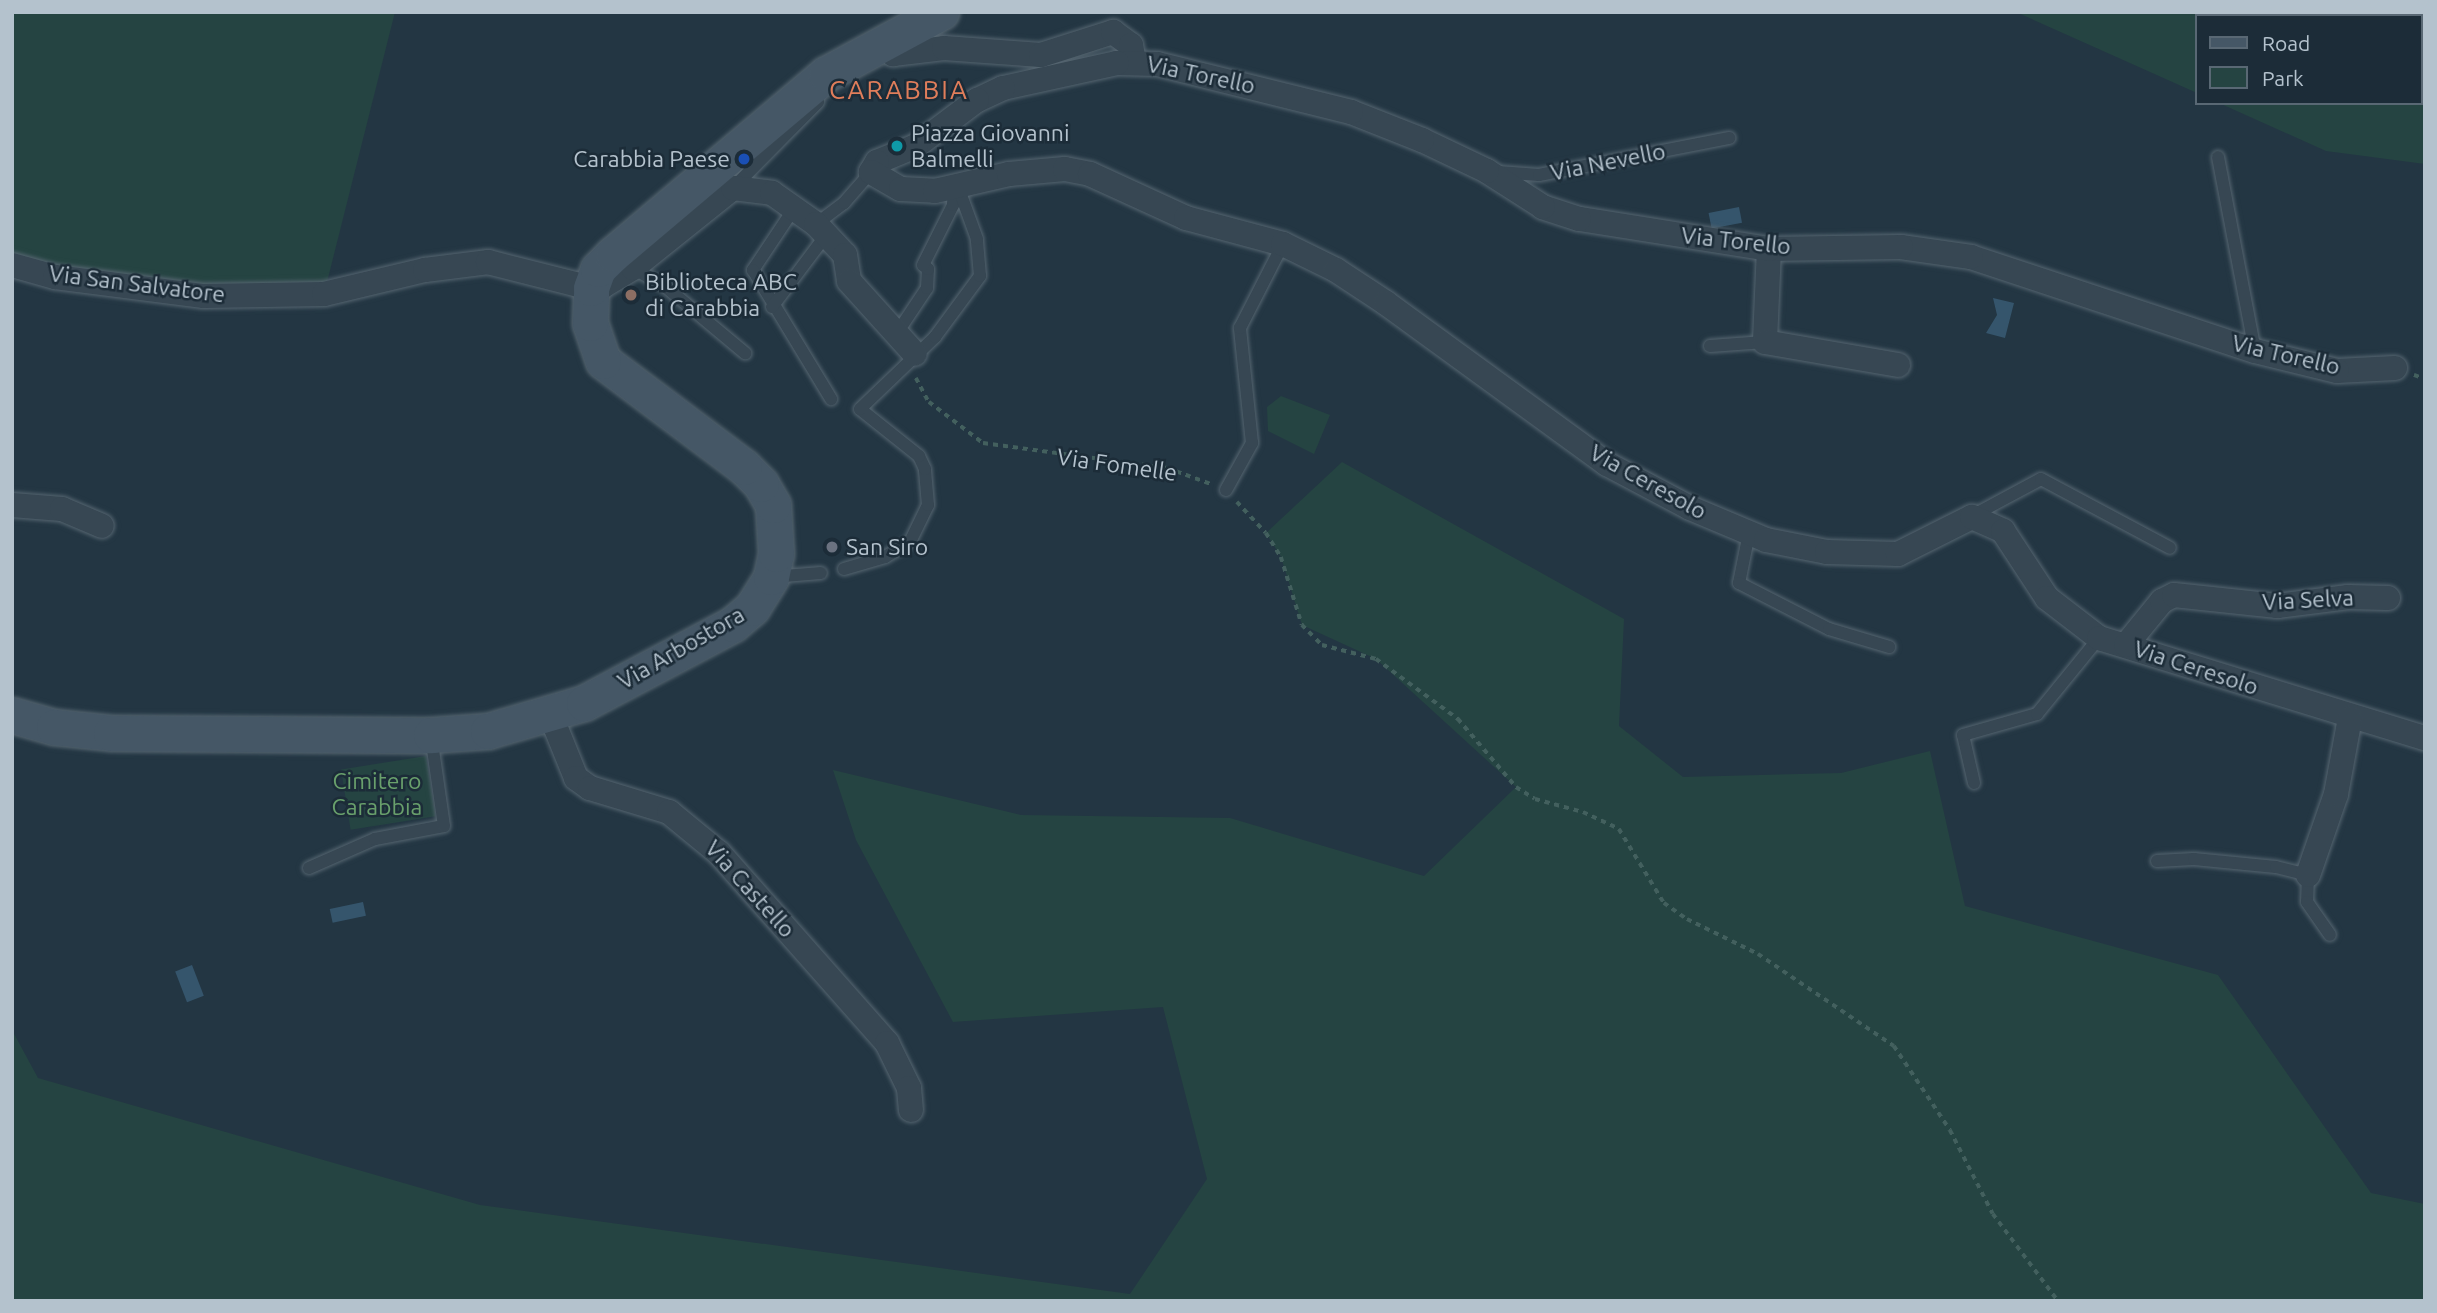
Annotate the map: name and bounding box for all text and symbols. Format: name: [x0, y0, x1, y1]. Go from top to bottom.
legend: [2196, 14, 2423, 105]
text: Road: [2262, 31, 2310, 55]
street label: Via Torello: [1144, 50, 1258, 100]
text: Park: [2262, 66, 2304, 90]
district label: CARABBIA: [830, 74, 968, 106]
place label: Piazza Giovanni Balmelli: [911, 119, 1069, 173]
street label: Via Nevello: [1548, 137, 1668, 187]
marker: Piazza Giovanni Balmelli: [889, 138, 905, 154]
place label: Carabbia Paese: [573, 145, 730, 173]
marker: Carabbia Paese: [736, 151, 752, 167]
street label: Via Torello: [1680, 222, 1792, 260]
street label: Via San Salvatore: [47, 260, 227, 308]
place label: Biblioteca ABC di Carabbia: [645, 268, 797, 322]
marker: Biblioteca ABC di Carabbia: [623, 287, 639, 303]
street label: Via Torello: [2229, 329, 2343, 381]
street label: Via Ceresolo: [1585, 439, 1711, 525]
street label: Via Fomelle: [1055, 443, 1179, 487]
place label: San Siro: [846, 533, 928, 561]
marker: San Siro: [824, 539, 840, 555]
street label: Via Selva: [2261, 584, 2355, 616]
street label: Via Arbostora: [613, 601, 749, 695]
street label: Via Ceresolo: [2130, 635, 2262, 701]
park label: Cimitero Carabbia: [332, 767, 422, 821]
street label: Via Castello: [699, 835, 801, 943]

